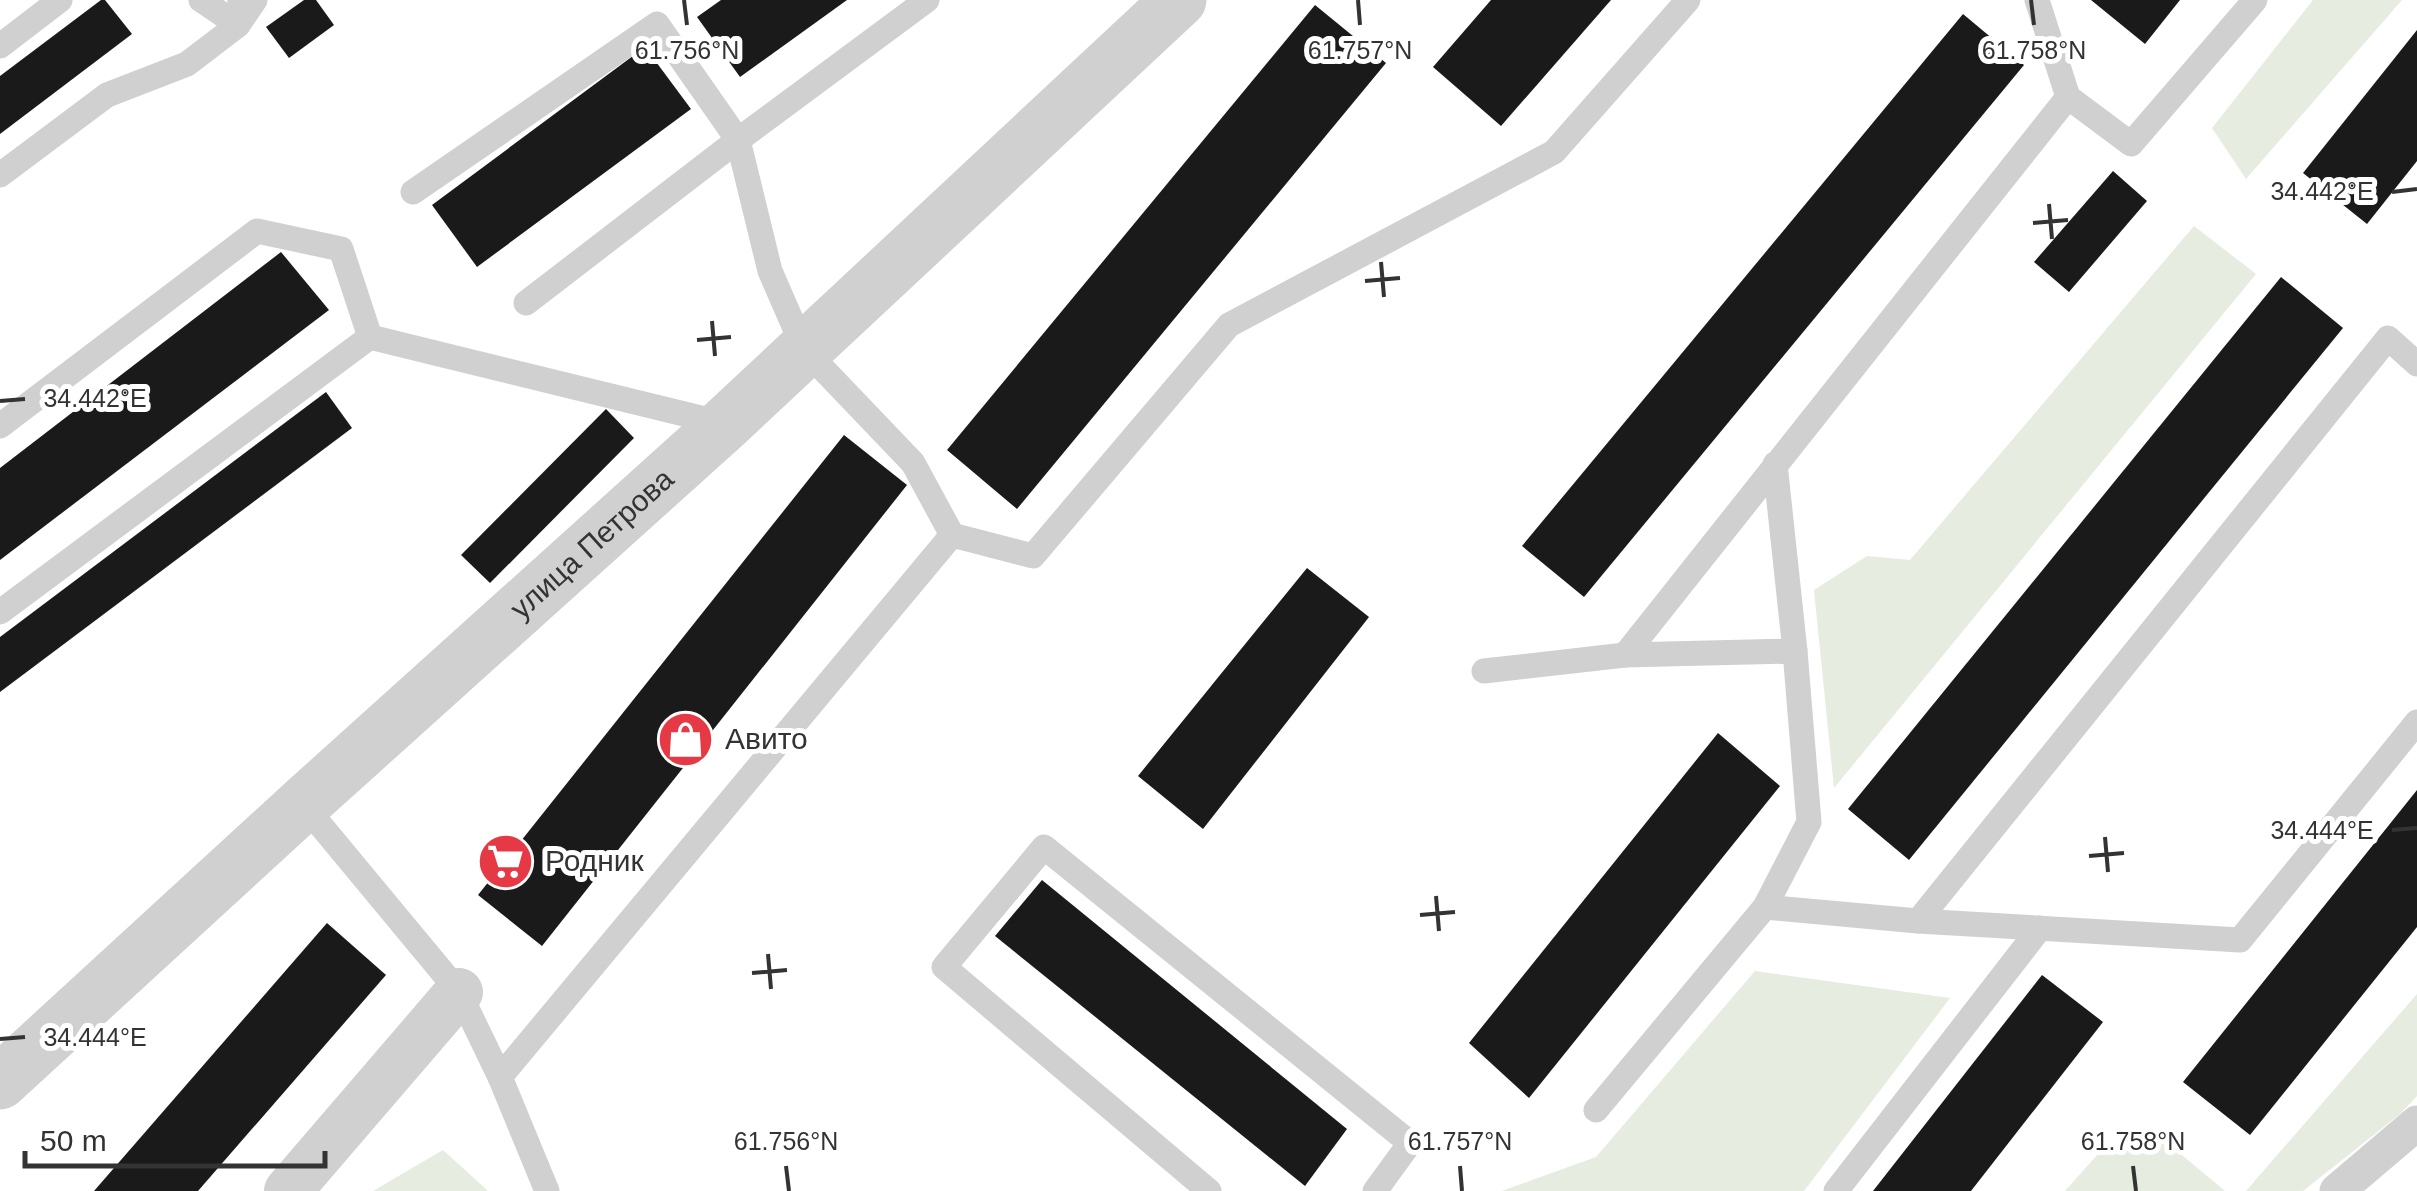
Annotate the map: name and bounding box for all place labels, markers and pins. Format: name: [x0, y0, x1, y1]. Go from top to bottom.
shop icon: Авито: [656, 709, 716, 769]
place label: Авито: [725, 722, 808, 755]
supermarket icon: Родник: [476, 831, 536, 891]
place label: Родник: [545, 844, 645, 877]

